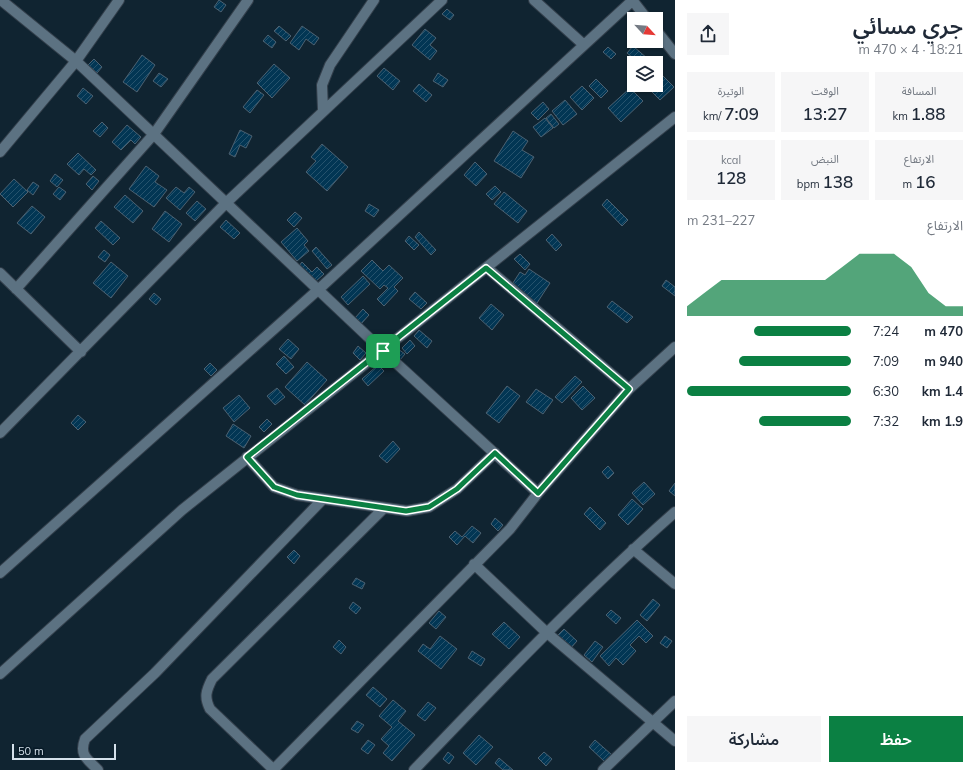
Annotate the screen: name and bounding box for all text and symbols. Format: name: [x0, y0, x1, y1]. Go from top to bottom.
north arrow: [627, 12, 663, 48]
map controls: [627, 12, 663, 92]
text: جري مسائي: [853, 12, 963, 40]
button: share: [687, 13, 729, 55]
text: 18:21 · 4 × 470 m: [858, 41, 963, 57]
button: layers: [627, 56, 663, 92]
text: الوتيرة: [718, 84, 744, 98]
text: الوقت: [811, 84, 839, 98]
text: المسافة: [902, 84, 936, 98]
text: 7:09: [724, 103, 759, 124]
text: 13:27: [803, 103, 847, 124]
text: 1.88: [911, 103, 945, 124]
text: /km: [703, 109, 724, 123]
text: km: [893, 109, 911, 123]
text: النبض: [811, 152, 839, 166]
text: الارتفاع: [904, 152, 934, 166]
text: kcal: [721, 153, 741, 167]
text: 128: [716, 167, 746, 188]
text: 138: [823, 171, 853, 192]
text: 16: [915, 171, 935, 192]
text: bpm: [797, 177, 823, 191]
text: m: [903, 177, 915, 191]
text: 227–231 m: [687, 212, 755, 228]
text: الارتفاع: [927, 217, 963, 233]
text: 7:24: [873, 323, 899, 339]
text: 470 m: [924, 323, 963, 339]
pin: [366, 334, 400, 368]
icon: arrive: [372, 340, 394, 362]
text: 7:09: [873, 353, 899, 369]
text: 940 m: [924, 353, 963, 369]
text: 6:30: [873, 383, 899, 399]
text: 1.4 km: [922, 383, 963, 399]
text: 7:32: [873, 413, 899, 429]
text: 1.9 km: [922, 413, 963, 429]
button: مشاركة: [687, 716, 821, 762]
button: حفظ: [829, 716, 963, 762]
scale bar: [12, 742, 116, 761]
text: 50 m: [18, 744, 44, 758]

